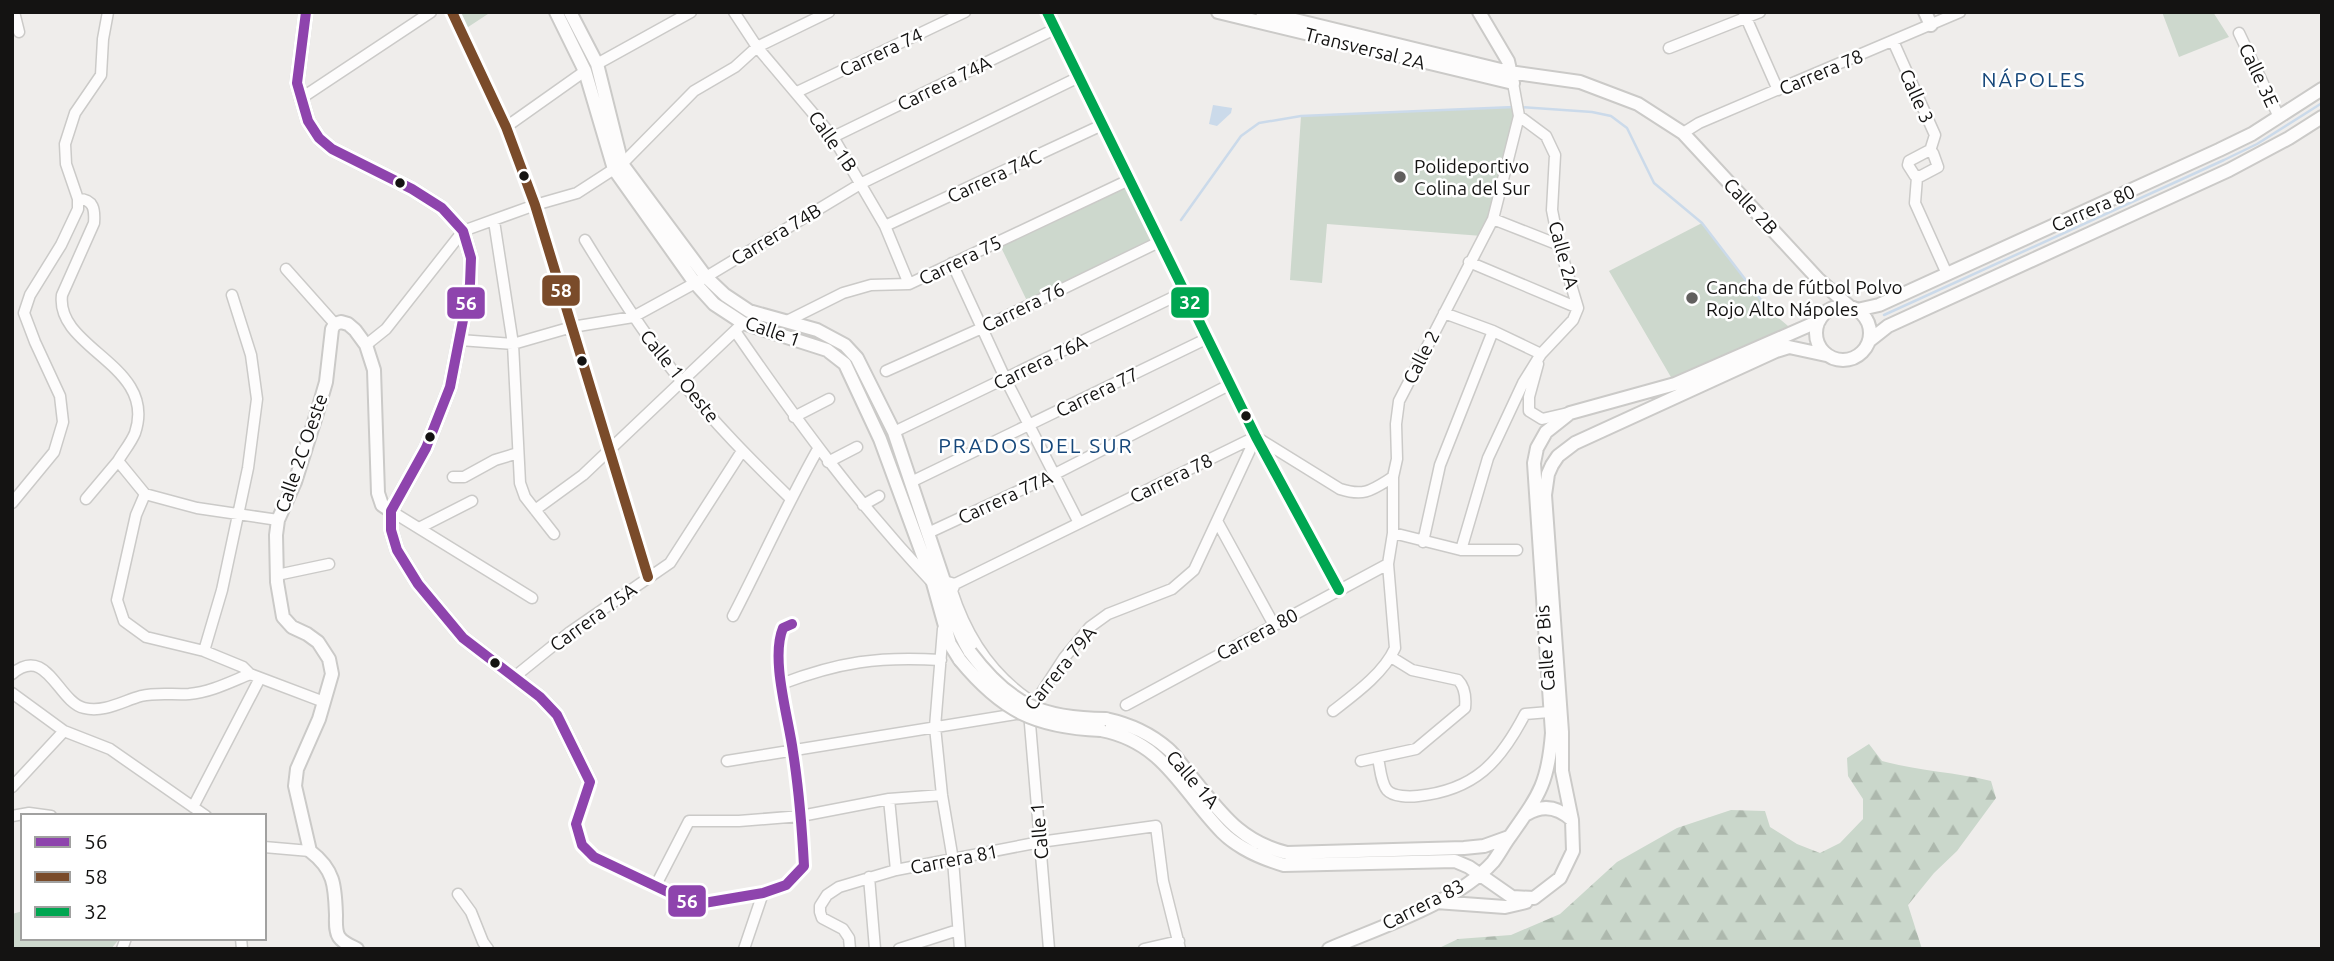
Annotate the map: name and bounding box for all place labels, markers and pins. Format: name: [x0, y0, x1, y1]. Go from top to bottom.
place label: Polideportivo Colina del Sur: [1414, 155, 1530, 199]
unlabelled marker: [517, 169, 531, 183]
marker: Polideportivo Colina del Sur: [1392, 169, 1408, 185]
unlabelled marker: [393, 176, 407, 190]
place label: Cancha de fútbol Polvo Rojo Alto Nápoles: [1706, 276, 1903, 320]
marker: Cancha de fútbol Polvo Rojo Alto Nápoles: [1684, 290, 1700, 306]
unlabelled marker: [575, 354, 589, 368]
unlabelled marker: [1239, 409, 1253, 423]
unlabelled marker: [423, 430, 437, 444]
unlabelled marker: [488, 656, 502, 670]

